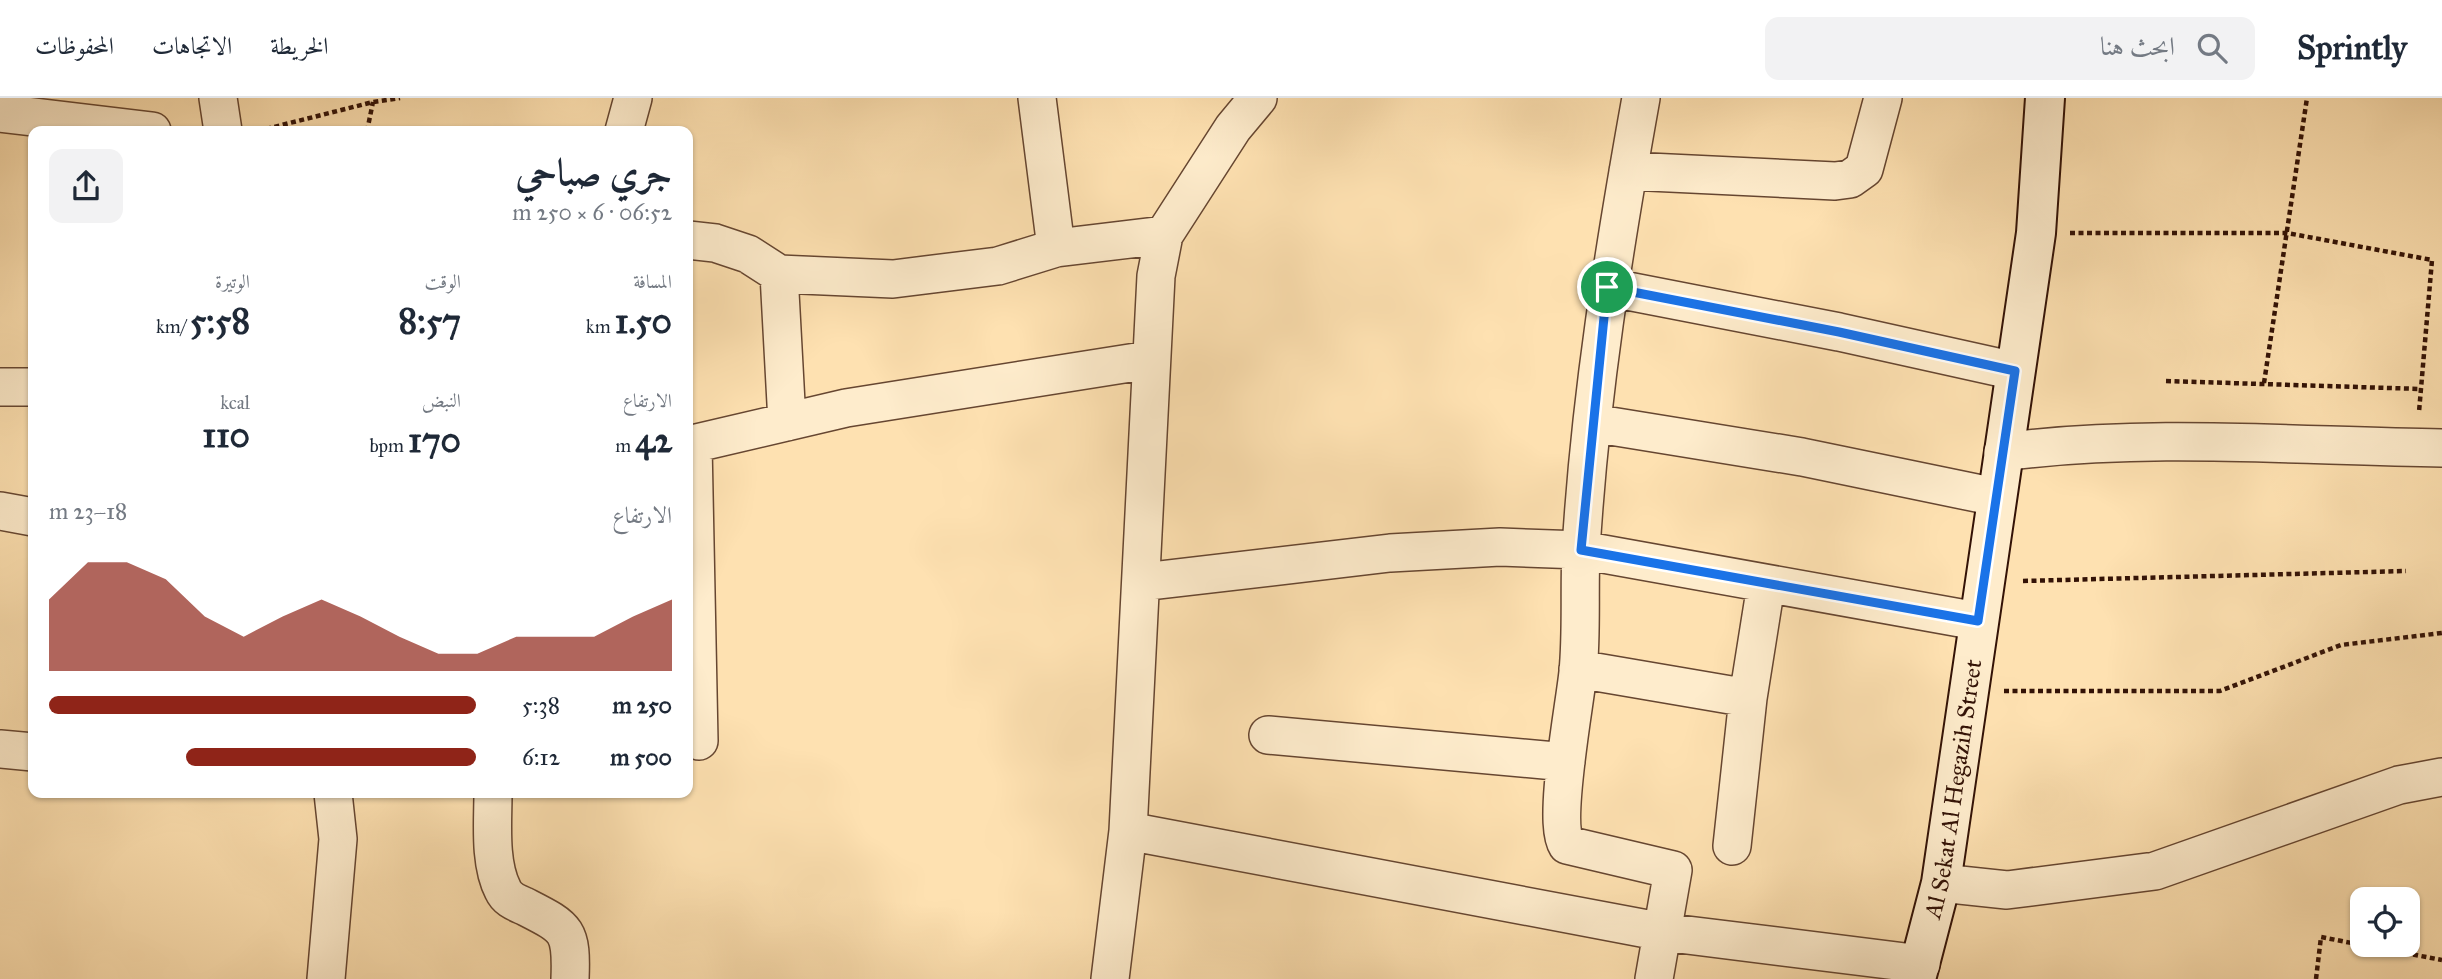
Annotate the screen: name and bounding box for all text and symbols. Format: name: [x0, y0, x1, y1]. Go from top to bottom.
search box: [1765, 17, 2255, 80]
text: Sprintly: [2297, 28, 2407, 68]
icon: search: [2193, 29, 2231, 67]
text: ابحث هنا: [2100, 30, 2175, 62]
text: المحفوظات: [35, 31, 114, 61]
text: الاتجاهات: [152, 31, 232, 61]
text: الخريطة: [270, 31, 329, 61]
button: share: [49, 149, 123, 223]
text: جري صباحي: [515, 149, 672, 195]
text: 06:52 · 6 × 250 m: [512, 198, 672, 226]
pin: [1577, 257, 1637, 317]
icon: arrive: [1588, 268, 1626, 306]
text: الوتيرة: [215, 270, 250, 293]
text: الوقت: [425, 270, 461, 293]
text: المسافة: [633, 270, 672, 293]
text: 5:58: [190, 300, 250, 343]
text: 8:57: [399, 300, 461, 343]
text: 1.50: [615, 300, 672, 343]
text: /km: [156, 315, 190, 338]
text: km: [586, 315, 615, 338]
text: النبض: [422, 389, 461, 412]
text: الارتفاع: [623, 389, 672, 412]
text: kcal: [220, 391, 250, 414]
text: 110: [202, 414, 250, 457]
text: 170: [408, 419, 461, 462]
text: 42: [635, 419, 672, 462]
text: bpm: [369, 434, 408, 457]
text: m: [615, 434, 635, 457]
text: 18–23 m: [49, 497, 127, 525]
text: الارتفاع: [612, 501, 672, 529]
street label: Al Sekat Al Hegazih Street: [1917, 657, 1989, 923]
text: 5:38: [522, 691, 560, 719]
text: 250 m: [612, 691, 672, 719]
text: 6:12: [522, 743, 560, 771]
text: 500 m: [610, 743, 672, 771]
map controls: [2350, 887, 2420, 957]
button: locate: [2350, 887, 2420, 957]

